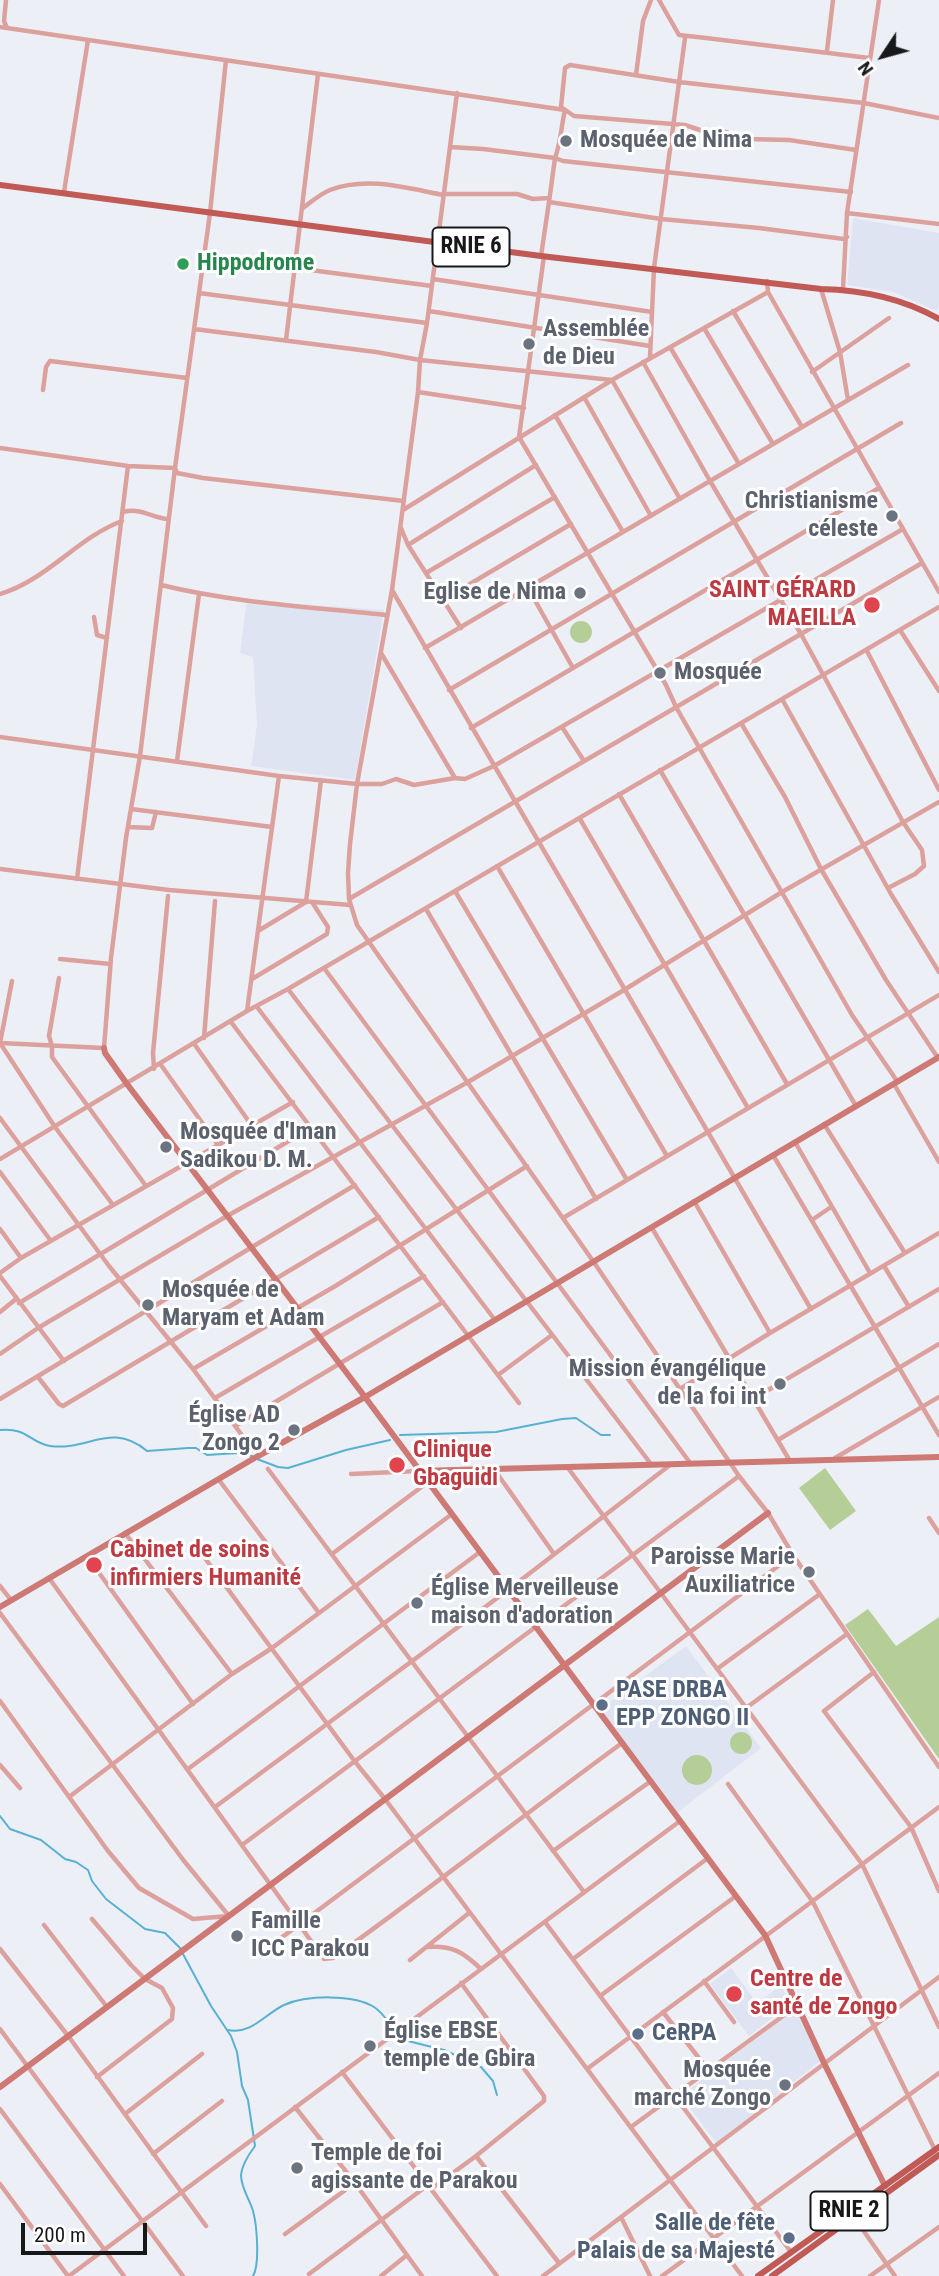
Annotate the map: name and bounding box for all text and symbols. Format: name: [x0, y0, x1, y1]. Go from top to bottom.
north arrow: [848, 21, 918, 91]
text: N: [853, 57, 878, 80]
place label: Mosquée de Nima: [580, 127, 752, 155]
marker: Mosquée de Nima: [558, 133, 574, 149]
road number: RNIE 6: [433, 228, 510, 266]
place label: Hippodrome: [197, 250, 314, 278]
marker: Hippodrome: [175, 256, 191, 272]
place label: Assemblée de Dieu: [543, 316, 649, 372]
marker: Assemblée de Dieu: [521, 336, 537, 352]
place label: Christianisme céleste: [745, 488, 878, 544]
marker: Christianisme céleste: [884, 508, 900, 524]
place label: SAINT GÉRARD MAEILLA: [709, 577, 856, 633]
place label: Eglise de Nima: [424, 579, 566, 607]
marker: Eglise de Nima: [572, 585, 588, 601]
marker: SAINT GÉRARD MAEILLA: [862, 595, 882, 615]
place label: Mosquée: [674, 659, 762, 687]
marker: Mosquée: [652, 665, 668, 681]
place label: Mosquée d'Iman Sadikou D. M.: [180, 1119, 336, 1175]
marker: Mosquée d'Iman Sadikou D. M.: [158, 1139, 174, 1155]
place label: Mosquée de Maryam et Adam: [162, 1277, 325, 1333]
marker: Mosquée de Maryam et Adam: [140, 1297, 156, 1313]
place label: Mission évangélique de la foi int: [569, 1356, 766, 1412]
marker: Mission évangélique de la foi int: [772, 1376, 788, 1392]
place label: Église AD Zongo 2: [188, 1402, 280, 1458]
marker: Église AD Zongo 2: [286, 1422, 302, 1438]
place label: Clinique Gbaguidi: [413, 1437, 498, 1493]
marker: Clinique Gbaguidi: [387, 1455, 407, 1475]
place label: Cabinet de soins infirmiers Humanité: [110, 1537, 301, 1593]
place label: Paroisse Marie Auxiliatrice: [651, 1544, 795, 1600]
marker: Cabinet de soins infirmiers Humanité: [84, 1555, 104, 1575]
marker: Paroisse Marie Auxiliatrice: [801, 1564, 817, 1580]
place label: Église Merveilleuse maison d'adoration: [431, 1575, 618, 1631]
marker: Église Merveilleuse maison d'adoration: [409, 1595, 425, 1611]
place label: PASE DRBA EPP ZONGO II: [616, 1677, 749, 1733]
marker: PASE DRBA EPP ZONGO II: [594, 1697, 610, 1713]
place label: Famille ICC Parakou: [251, 1908, 369, 1964]
marker: Famille ICC Parakou: [229, 1928, 245, 1944]
place label: Centre de santé de Zongo: [750, 1966, 898, 2022]
marker: Centre de santé de Zongo: [724, 1984, 744, 2004]
place label: Église EBSE temple de Gbira: [384, 2018, 535, 2074]
place label: CeRPA: [652, 2020, 716, 2048]
marker: CeRPA: [630, 2026, 646, 2042]
marker: Église EBSE temple de Gbira: [362, 2038, 378, 2054]
place label: Mosquée marché Zongo: [634, 2057, 771, 2113]
marker: Mosquée marché Zongo: [777, 2077, 793, 2093]
place label: Temple de foi agissante de Parakou: [311, 2140, 518, 2196]
marker: Temple de foi agissante de Parakou: [289, 2160, 305, 2176]
road number: RNIE 2: [810, 2192, 888, 2230]
scale bar: [24, 2210, 150, 2254]
place label: Salle de fête Palais de sa Majesté: [577, 2210, 775, 2266]
text: 200 m: [34, 2223, 86, 2247]
marker: Salle de fête Palais de sa Majesté: [781, 2230, 797, 2246]

